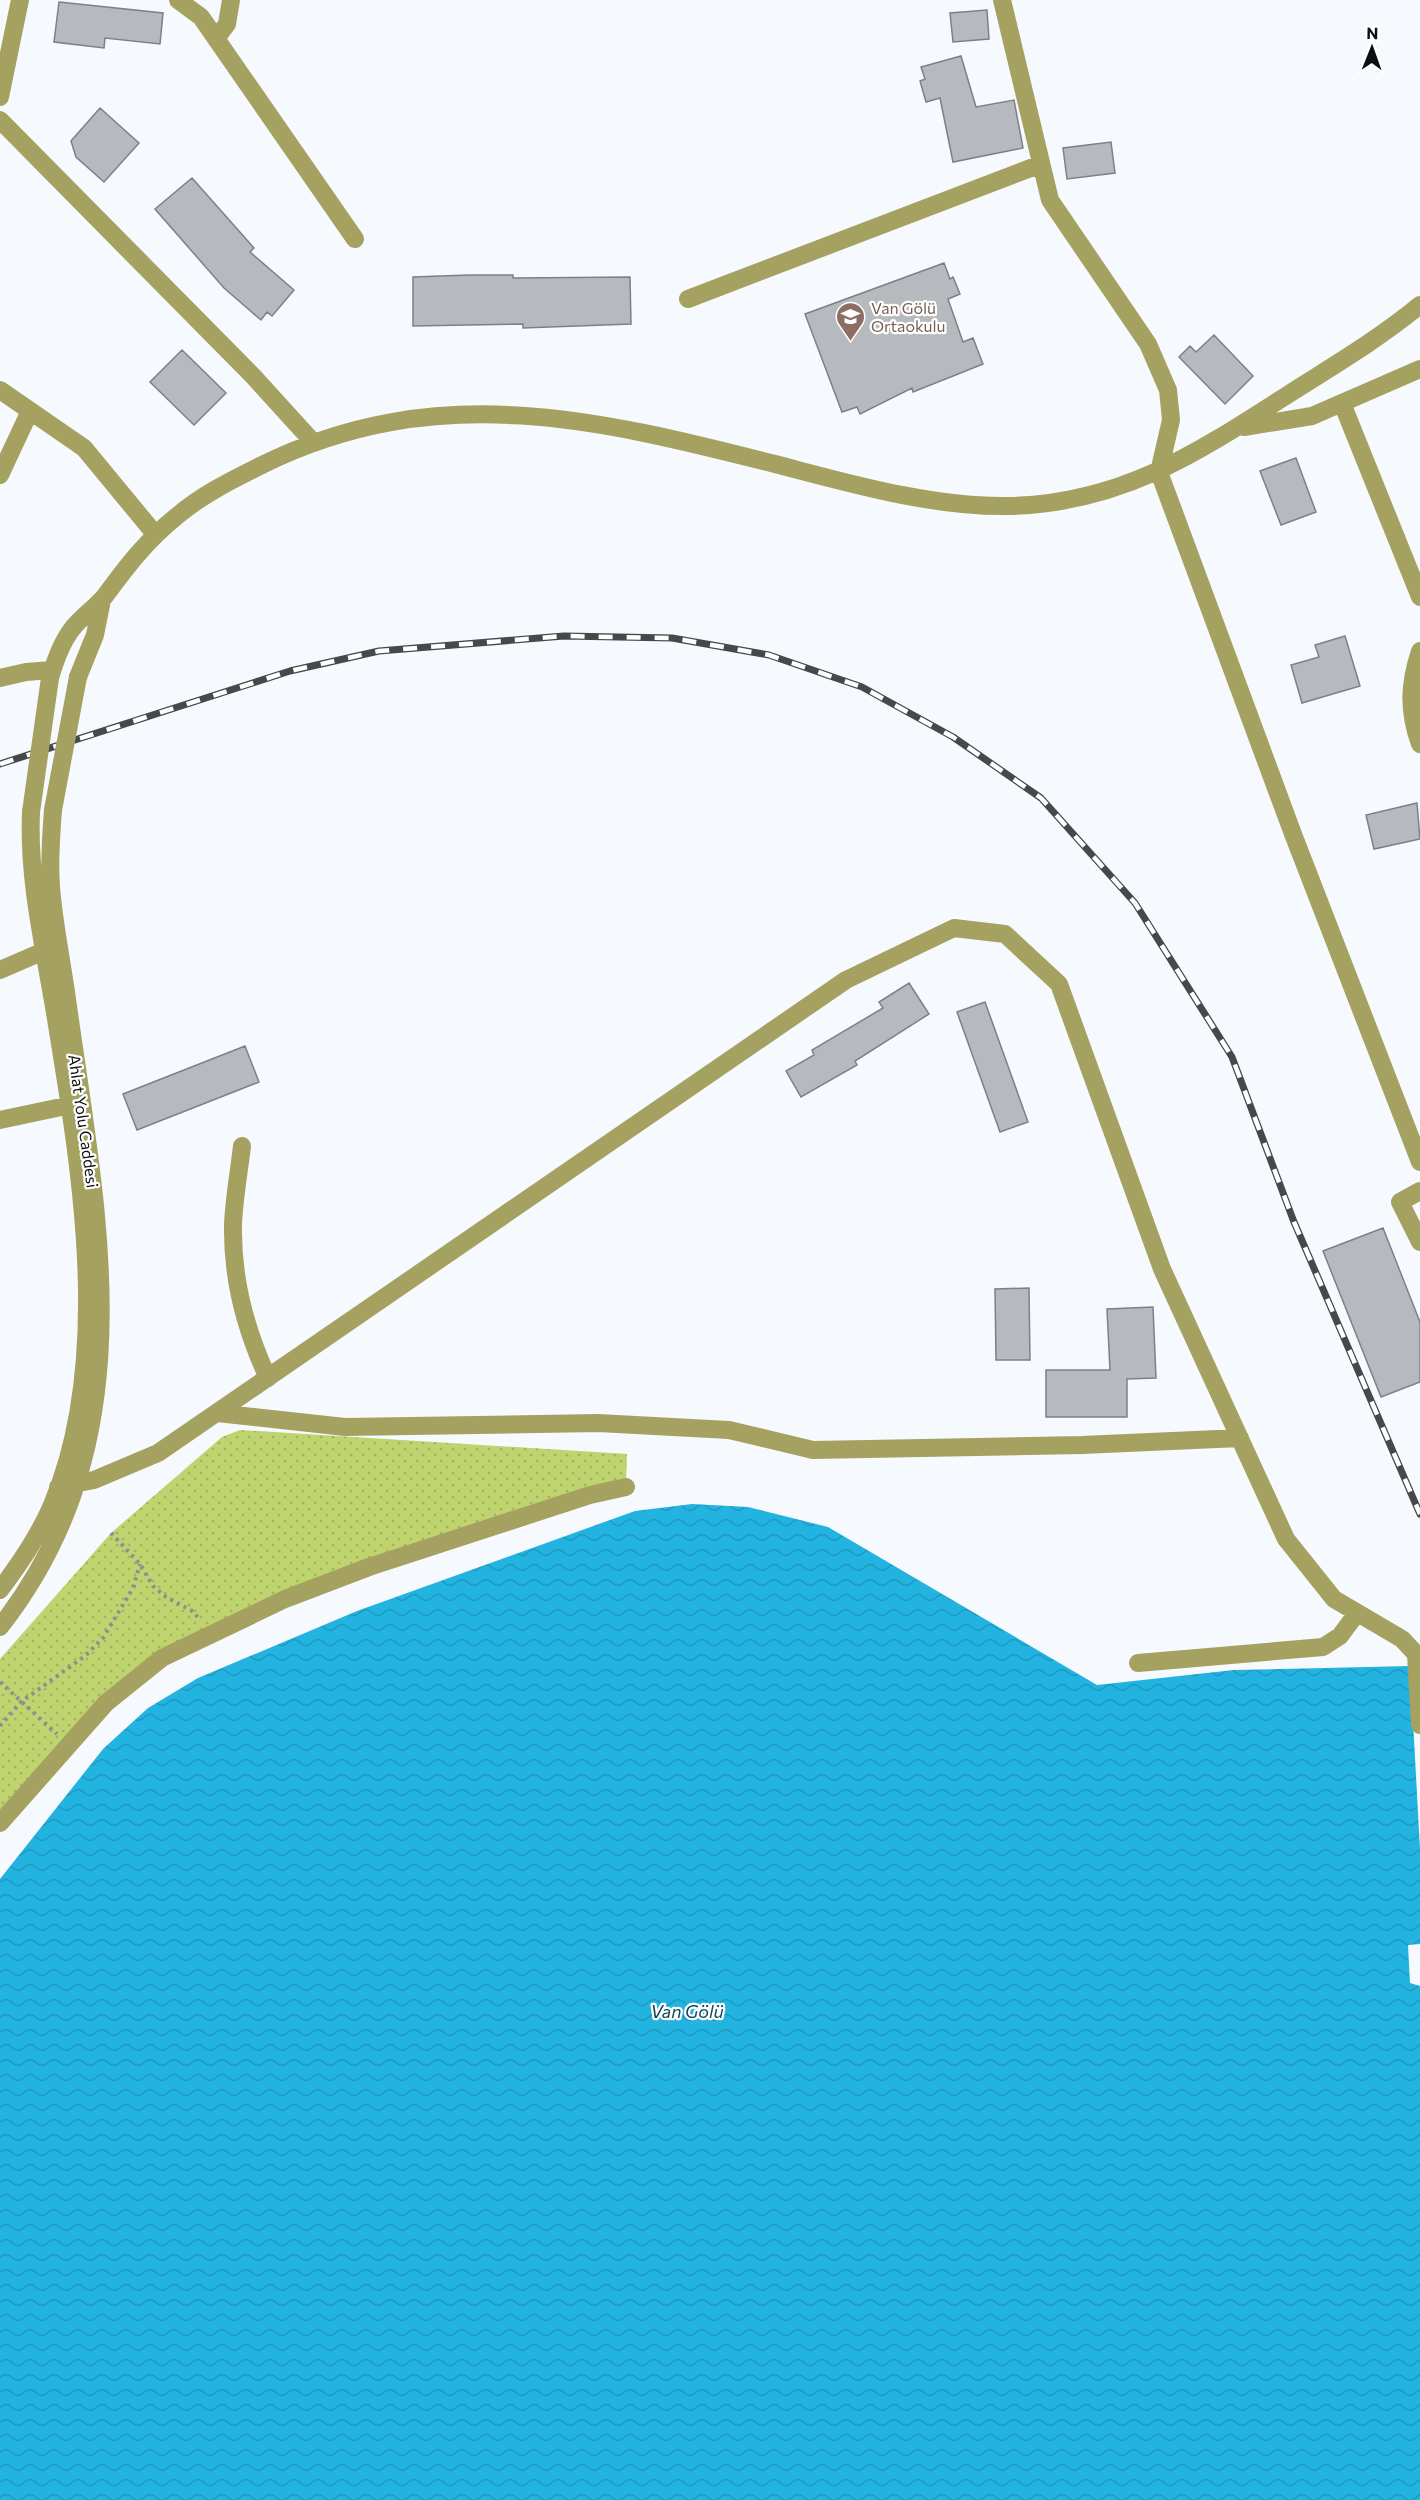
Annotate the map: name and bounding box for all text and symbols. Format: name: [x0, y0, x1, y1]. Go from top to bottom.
north arrow: [1342, 18, 1402, 78]
text: N: [1366, 23, 1378, 42]
place label: Van Gölü Ortaokulu: [871, 298, 946, 335]
school or university icon: Van Gölü Ortaokulu: [834, 300, 866, 342]
street label: Ahlat Yolu Caddesi: [65, 1053, 103, 1189]
water label: Van Gölü: [650, 2000, 724, 2022]

